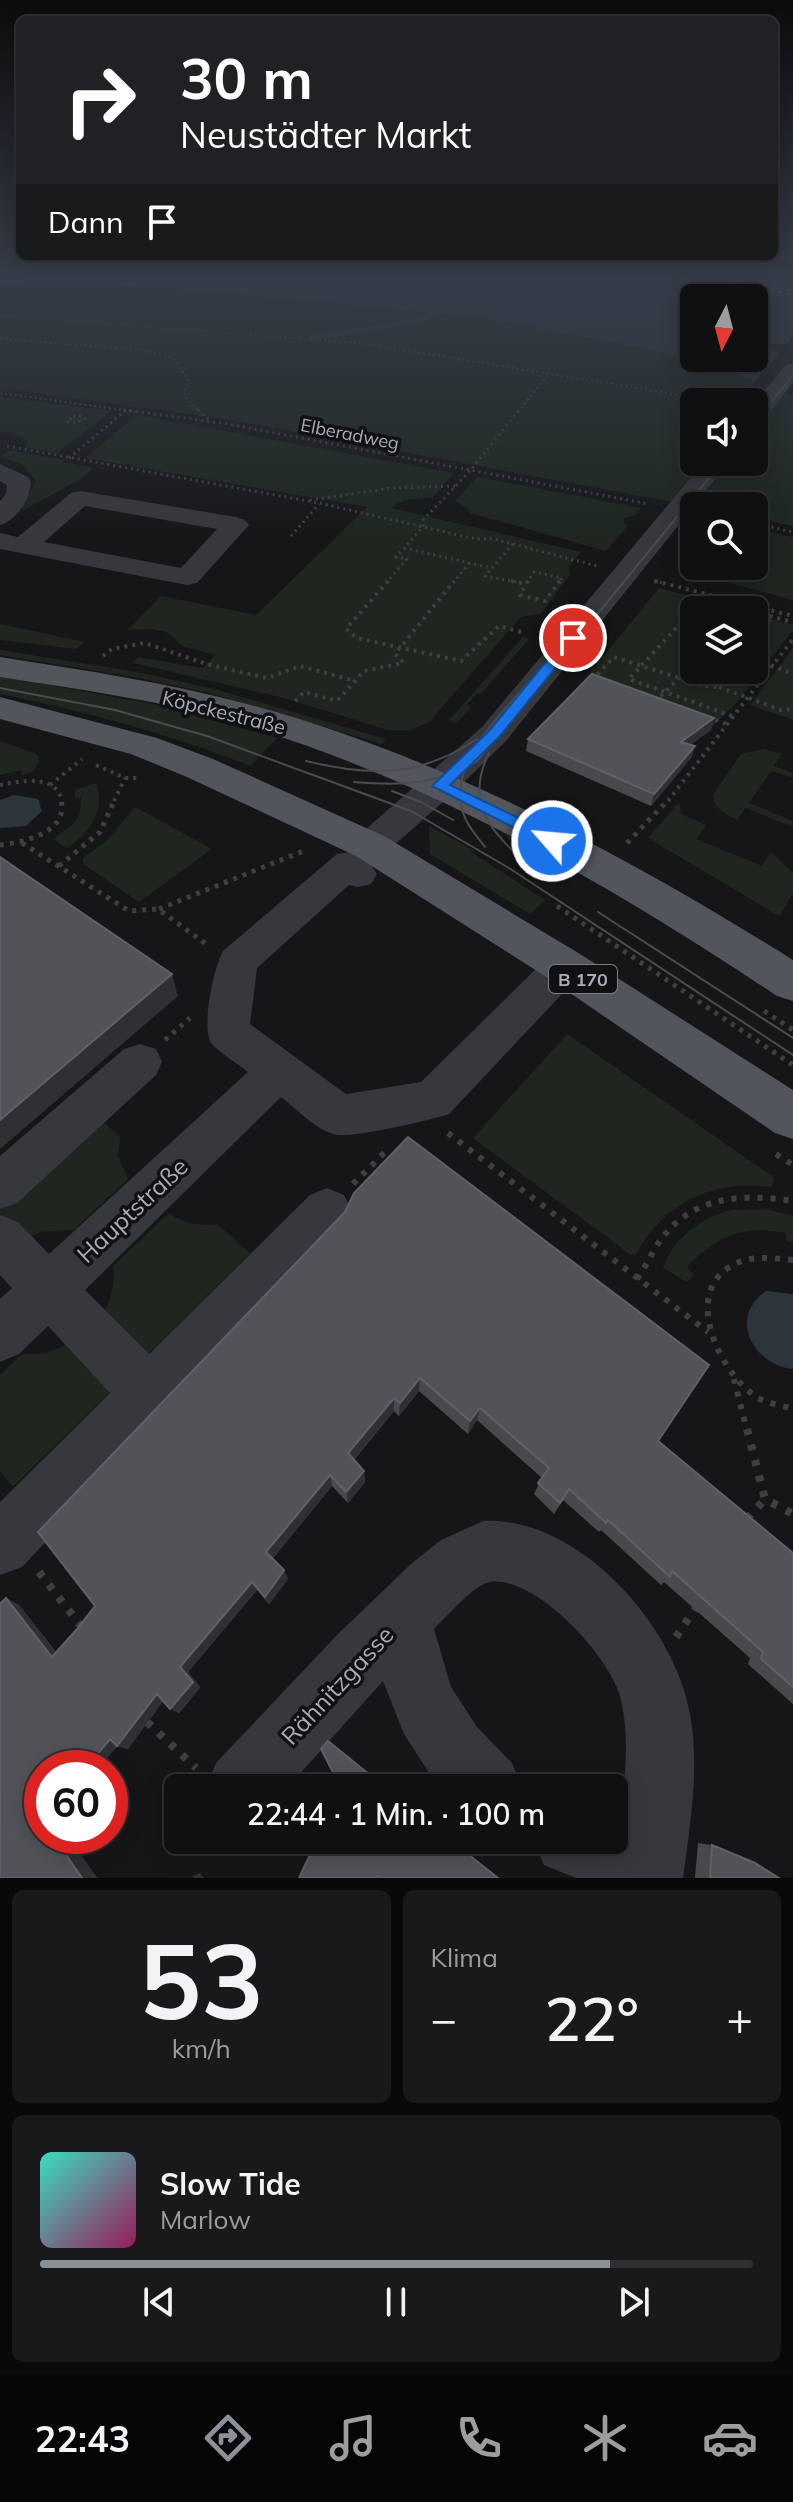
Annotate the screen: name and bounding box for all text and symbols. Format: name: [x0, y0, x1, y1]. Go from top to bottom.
text: 30 m: [180, 43, 313, 113]
icon: right: [48, 48, 152, 152]
text: Neustädter Markt: [180, 112, 471, 157]
icon: arrive: [140, 200, 184, 244]
text: Dann: [48, 203, 124, 241]
north arrow: [680, 284, 768, 372]
map controls: [680, 284, 768, 684]
button: sound: [680, 388, 768, 476]
street label: Elberadweg: [299, 413, 401, 455]
button: search: [680, 492, 768, 580]
button: layers: [680, 596, 768, 684]
pin: [539, 604, 607, 672]
icon: arrive: [551, 616, 595, 660]
street label: Köpckestraße: [160, 685, 288, 739]
position arrow: [510, 799, 594, 883]
road number: B 170: [549, 965, 617, 993]
street label: Hauptstraße: [70, 1151, 194, 1269]
street label: Rähnitzgasse: [274, 1619, 400, 1751]
speed limit sign: 60: [24, 1750, 128, 1854]
text: 22:44 · 1 Min. · 100 m: [247, 1795, 545, 1833]
text: 53: [139, 1914, 264, 2045]
text: Klima: [431, 1941, 498, 1974]
text: 22°: [545, 1981, 639, 2056]
text: −: [431, 1991, 457, 2046]
text: +: [727, 1991, 753, 2046]
text: km/h: [172, 2032, 231, 2065]
text: Slow Tide: [160, 2165, 301, 2203]
text: Marlow: [160, 2203, 251, 2236]
icon: previous: [137, 2280, 181, 2324]
icon: pause: [374, 2280, 418, 2324]
icon: next: [612, 2280, 656, 2324]
icon: directions: [200, 2410, 256, 2466]
icon: music: [325, 2410, 381, 2466]
icon: phone: [451, 2410, 507, 2466]
icon: climate: [577, 2410, 633, 2466]
icon: car: [702, 2410, 758, 2466]
text: 22:43: [35, 2416, 130, 2461]

